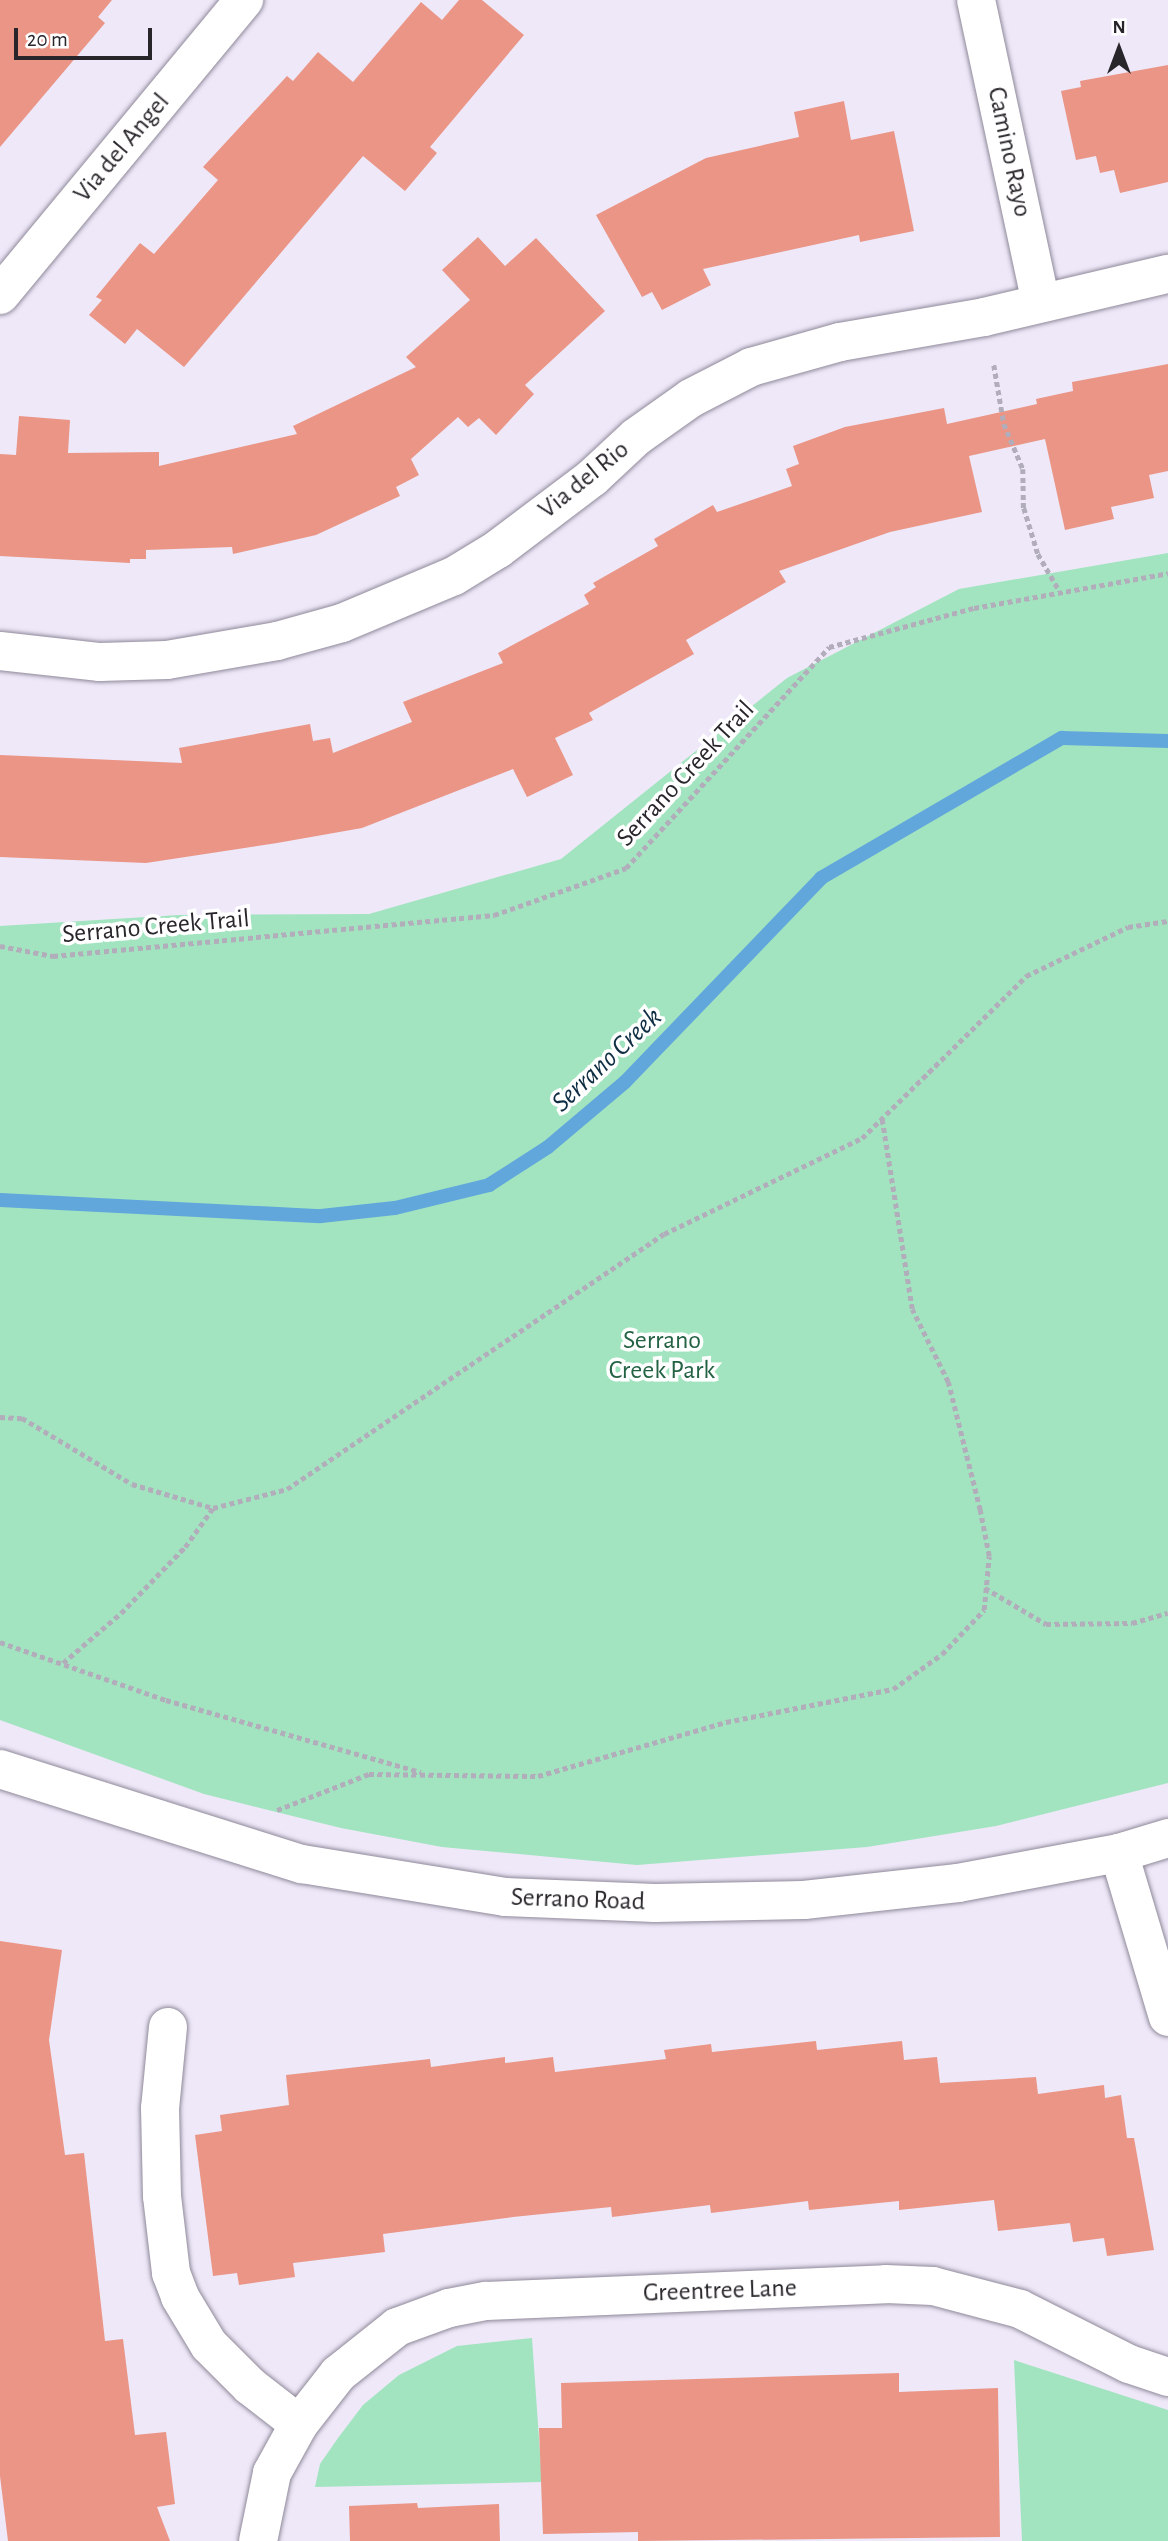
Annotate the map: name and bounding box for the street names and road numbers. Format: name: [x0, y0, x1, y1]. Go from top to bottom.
street label: Camino Rayo: [980, 84, 1038, 220]
street label: Via del Angel: [67, 87, 177, 209]
street label: Via del Rio: [533, 434, 635, 526]
street label: Serrano Creek Trail: [611, 695, 761, 853]
street label: Serrano Creek Trail: [61, 903, 251, 951]
street label: Serrano Road: [510, 1882, 646, 1918]
street label: Greentree Lane: [643, 2273, 797, 2309]

